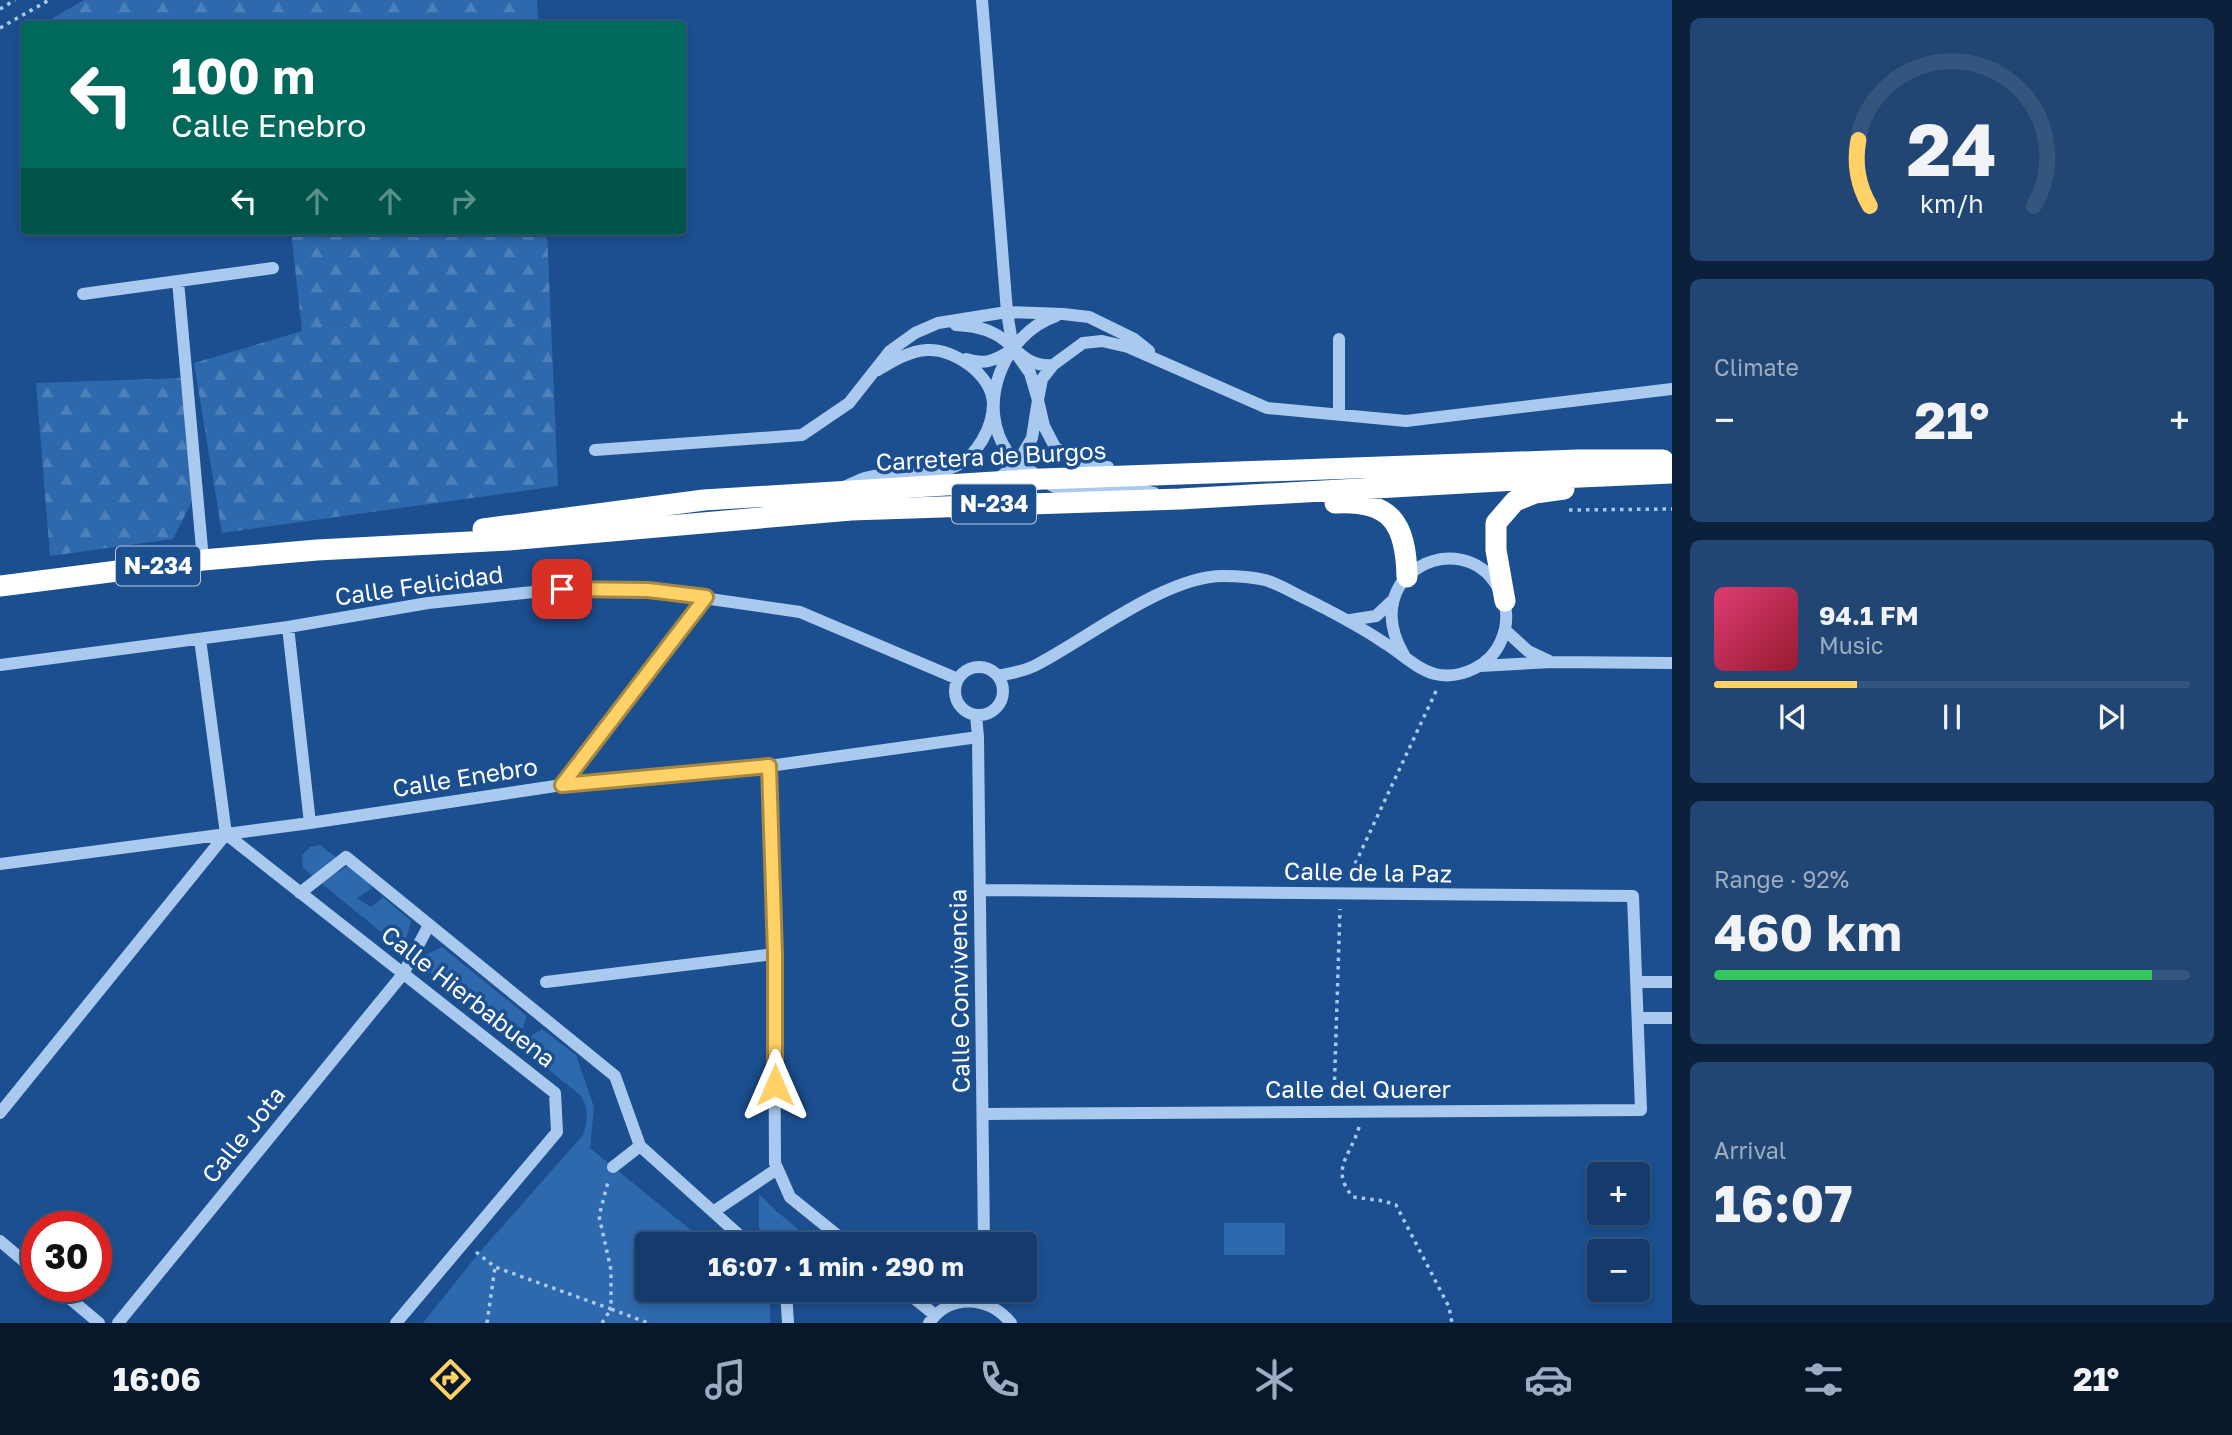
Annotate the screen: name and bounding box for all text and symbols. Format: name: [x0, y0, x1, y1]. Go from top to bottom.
text: 100 m: [171, 46, 315, 105]
icon: left: [56, 49, 147, 140]
text: 24: [1907, 105, 1997, 192]
text: Calle Enebro: [171, 106, 366, 144]
icon: left: [225, 182, 263, 220]
icon: ahead: [298, 182, 336, 220]
icon: ahead: [371, 182, 409, 220]
icon: right: [444, 182, 482, 220]
text: km/h: [1920, 187, 1984, 218]
text: Climate: [1714, 353, 1799, 381]
text: 21°: [1914, 388, 1990, 450]
text: −: [1714, 397, 1735, 442]
text: +: [2169, 397, 2190, 442]
street label: Carretera de Burgos: [875, 435, 1107, 476]
road number: N-234: [952, 484, 1036, 524]
road number: N-234: [116, 546, 200, 586]
street label: Calle Felicidad: [333, 558, 505, 611]
pin: [532, 559, 592, 619]
icon: arrive: [543, 570, 581, 608]
text: 94.1 FM: [1819, 600, 1919, 631]
text: Music: [1819, 631, 1884, 659]
icon: previous: [1774, 698, 1812, 736]
icon: pause: [1933, 698, 1971, 736]
icon: next: [2092, 698, 2130, 736]
street label: Calle Enebro: [390, 751, 539, 802]
street label: Calle de la Paz: [1284, 856, 1452, 887]
text: Range · 92%: [1714, 865, 1849, 893]
street label: Calle Convivencia: [942, 889, 975, 1094]
text: 460 km: [1714, 900, 1902, 962]
street label: Calle Hierbabuena: [376, 919, 562, 1073]
position arrow: [738, 1048, 812, 1122]
street label: Calle del Querer: [1265, 1074, 1451, 1103]
street label: Calle Jota: [195, 1080, 291, 1188]
text: Arrival: [1714, 1136, 1786, 1164]
map controls: [1587, 1162, 1650, 1302]
button: +: [1587, 1162, 1650, 1225]
text: 16:07: [1714, 1171, 1853, 1233]
speed limit sign: 30: [21, 1211, 112, 1302]
button: −: [1587, 1239, 1650, 1302]
text: 16:07 · 1 min · 290 m: [708, 1251, 964, 1282]
icon: directions: [426, 1355, 475, 1404]
icon: music: [701, 1355, 750, 1404]
icon: phone: [975, 1355, 1024, 1404]
icon: climate: [1250, 1355, 1299, 1404]
icon: car: [1524, 1355, 1573, 1404]
icon: filters: [1799, 1355, 1848, 1404]
text: 16:06: [113, 1360, 201, 1398]
text: 21°: [2073, 1360, 2119, 1398]

